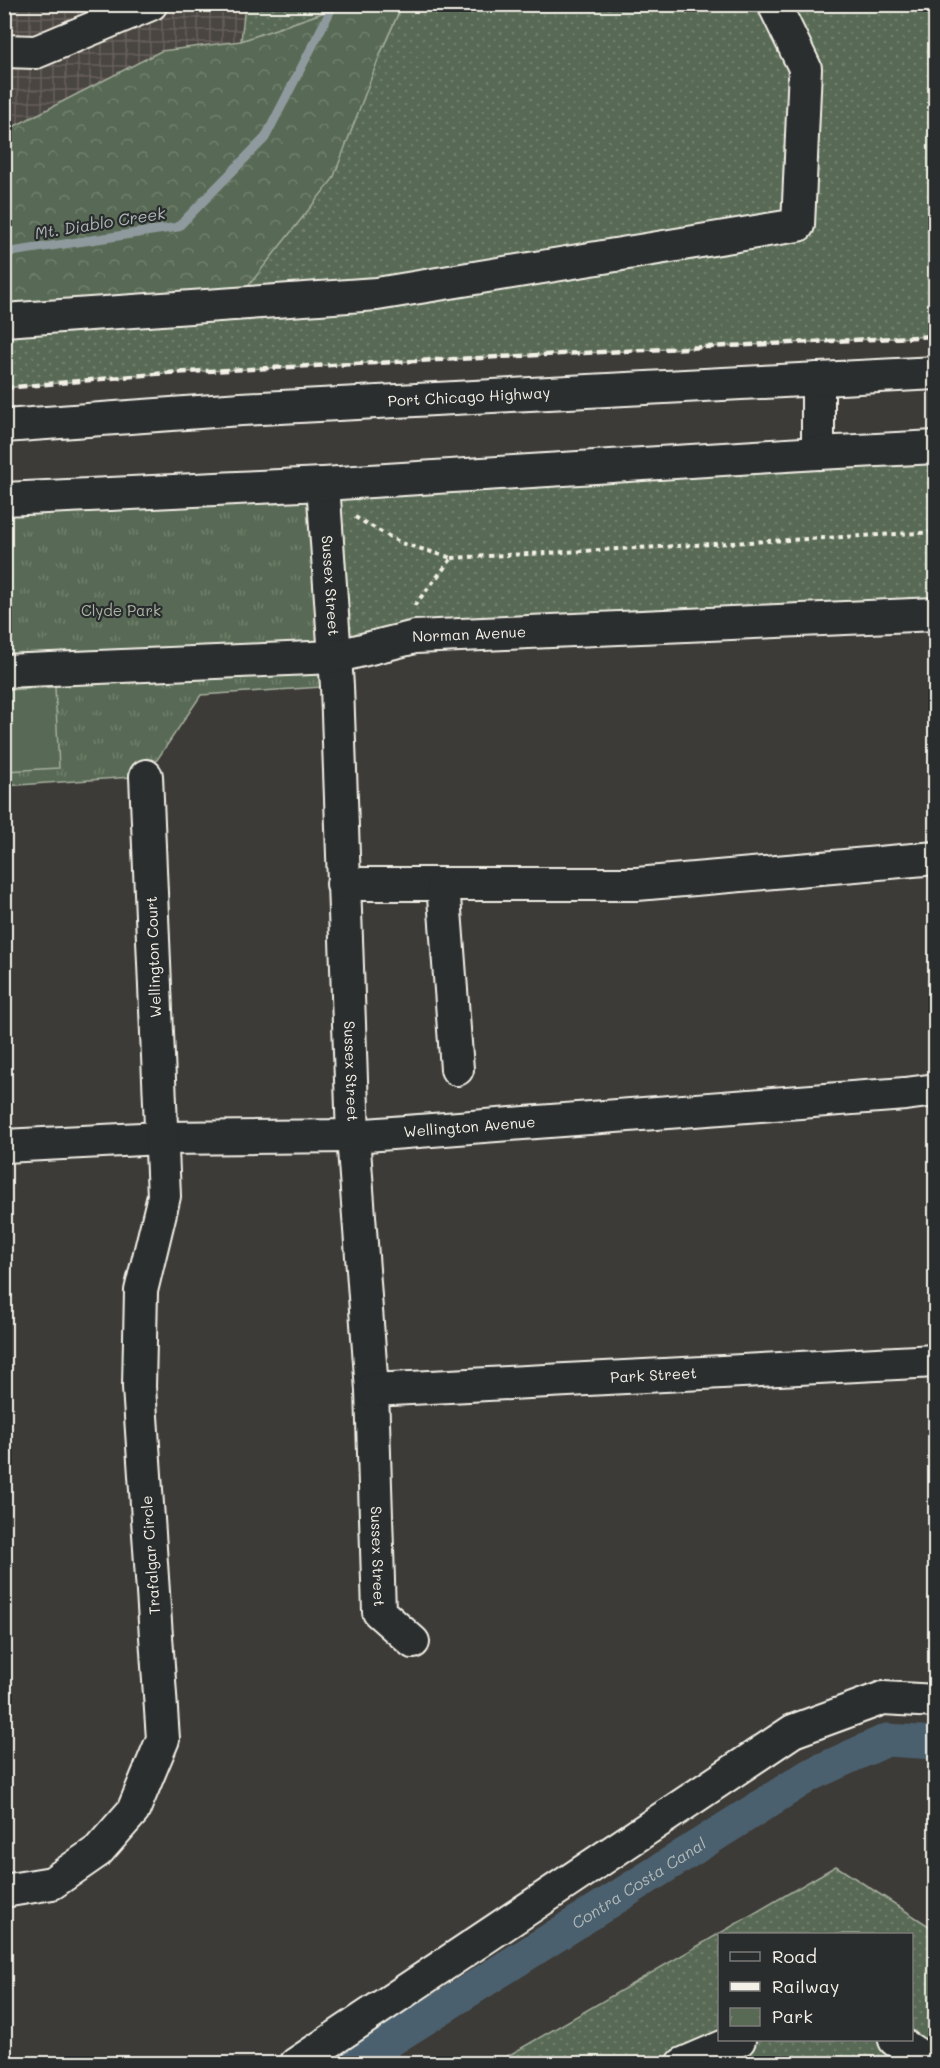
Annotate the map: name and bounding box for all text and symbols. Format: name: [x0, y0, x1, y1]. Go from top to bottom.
water label: Mt. Diablo Creek: [33, 202, 167, 243]
street label: Port Chicago Highway: [387, 382, 551, 410]
street label: Sussex Street: [318, 535, 345, 637]
park label: Clyde Park: [81, 600, 161, 620]
street label: Norman Avenue: [412, 621, 527, 646]
street label: Wellington Court: [141, 896, 165, 1018]
street label: Sussex Street: [340, 1021, 363, 1122]
street label: Wellington Avenue: [403, 1111, 536, 1141]
street label: Park Street: [610, 1362, 697, 1387]
street label: Trafalgar Circle: [136, 1495, 164, 1615]
street label: Sussex Street: [367, 1506, 390, 1607]
water label: Contra Costa Canal: [567, 1833, 710, 1933]
legend: [718, 1933, 913, 2041]
text: Road: [772, 1944, 817, 1968]
text: Railway: [772, 1974, 839, 1998]
text: Park: [772, 2004, 813, 2028]

